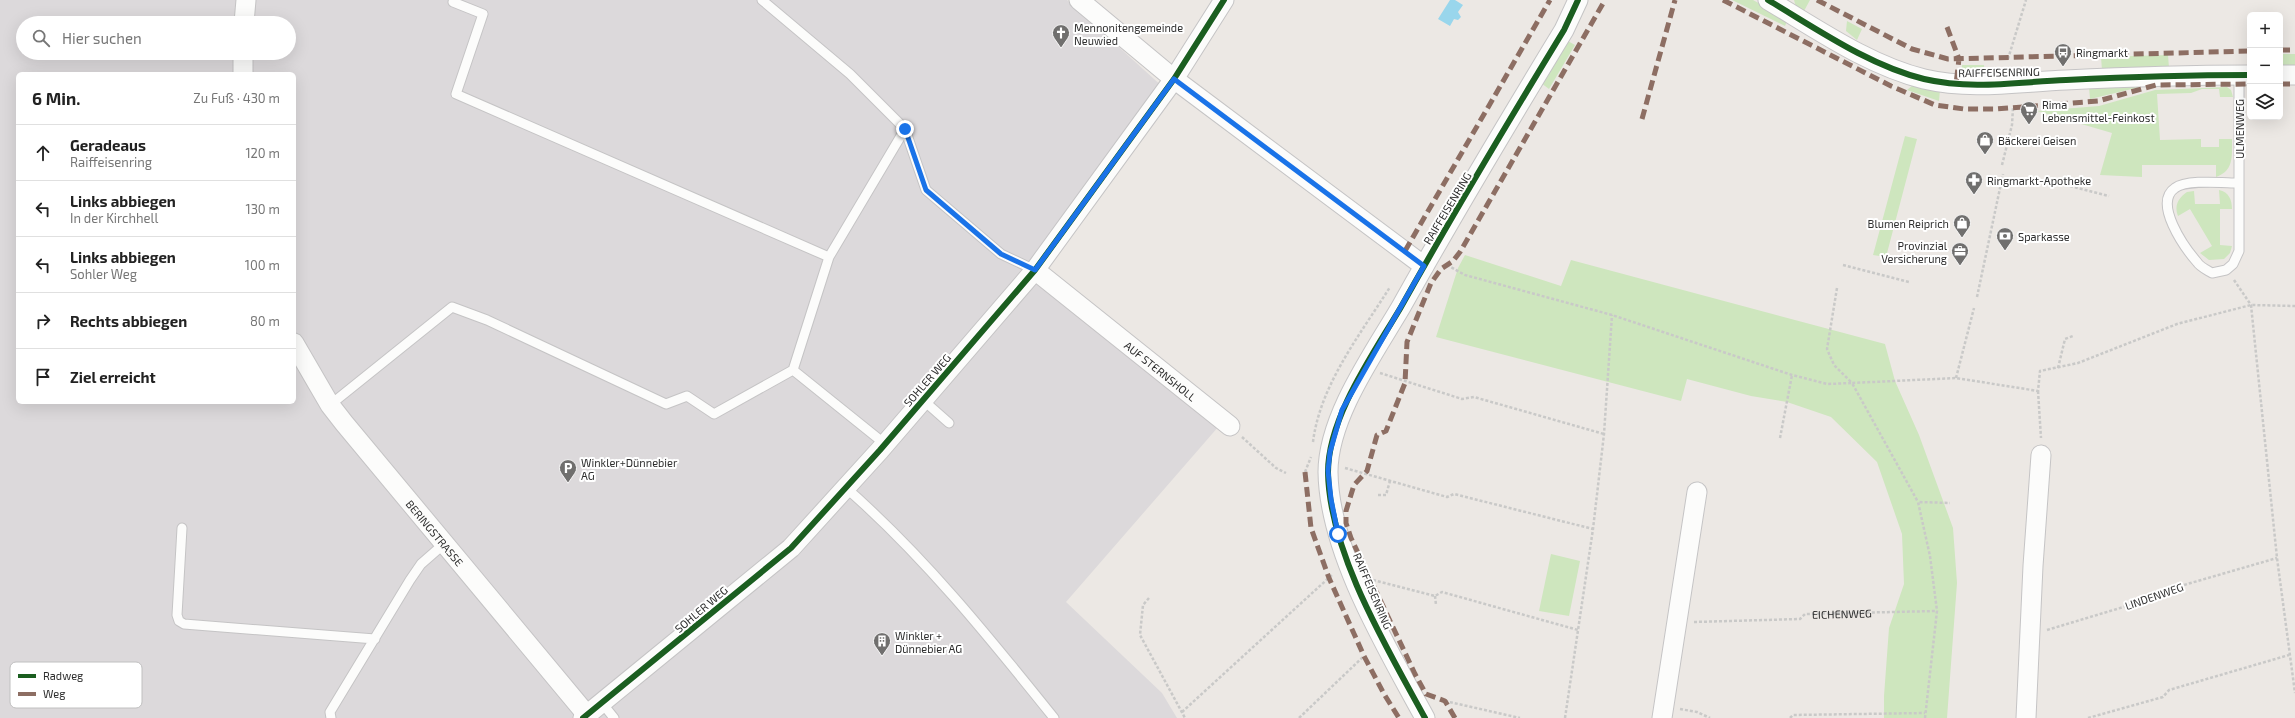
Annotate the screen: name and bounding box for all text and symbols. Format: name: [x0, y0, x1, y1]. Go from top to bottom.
map controls: [2247, 12, 2283, 120]
button: +: [2247, 12, 2283, 48]
search box: [16, 16, 296, 60]
place label: Mennonitengemeinde Neuwied: [1074, 21, 1183, 47]
church icon: Mennonitengemeinde Neuwied: [1051, 23, 1071, 48]
icon: search: [30, 27, 52, 49]
text: Hier suchen: [62, 29, 142, 47]
bus stop icon: Ringmarkt: [2053, 42, 2073, 67]
place label: Ringmarkt: [2076, 46, 2128, 59]
button: −: [2247, 48, 2283, 84]
street label: RAIFFEISENRING: [1958, 65, 2040, 79]
button: layers: [2247, 84, 2283, 120]
text: 6 Min.: [32, 88, 80, 108]
text: Zu Fuß · 430 m: [193, 90, 280, 106]
place label: Rima Lebensmittel-Feinkost: [2042, 98, 2155, 124]
street label: ULMENWEG: [2233, 99, 2246, 159]
supermarket icon: Rima Lebensmittel-Feinkost: [2019, 100, 2039, 125]
route end: [896, 120, 914, 138]
shop icon: Bäckerei Geisen: [1975, 130, 1995, 155]
place label: Bäckerei Geisen: [1998, 134, 2076, 147]
text: Geradeaus: [70, 136, 146, 154]
icon: ahead: [32, 142, 54, 164]
text: 120 m: [245, 145, 280, 161]
text: Raiffeisenring: [70, 154, 152, 170]
street label: RAIFFEISENRING: [1420, 169, 1474, 246]
pharmacy icon: Ringmarkt-Apotheke: [1964, 170, 1984, 195]
place label: Ringmarkt-Apotheke: [1987, 174, 2091, 187]
text: Links abbiegen: [70, 192, 176, 210]
icon: left: [32, 198, 54, 220]
text: 130 m: [245, 201, 280, 217]
text: In der Kirchhell: [70, 210, 158, 226]
shop icon: Blumen Reiprich: [1952, 213, 1972, 238]
place label: Blumen Reiprich: [1868, 217, 1949, 230]
bank icon: Sparkasse: [1995, 226, 2015, 251]
place label: Sparkasse: [2018, 230, 2070, 243]
place label: Provinzial Versicherung: [1881, 239, 1948, 265]
office icon: Provinzial Versicherung: [1950, 241, 1970, 266]
text: Links abbiegen: [70, 248, 176, 266]
icon: left: [32, 254, 54, 276]
text: 100 m: [245, 257, 280, 273]
text: Sohler Weg: [70, 266, 137, 282]
icon: right: [32, 310, 54, 332]
text: Rechts abbiegen: [70, 312, 187, 330]
text: 80 m: [250, 313, 280, 329]
street label: AUF STERNSHOLL: [1122, 338, 1199, 403]
street label: SOHLER WEG: [901, 351, 953, 409]
icon: arrive: [32, 366, 54, 388]
text: Ziel erreicht: [70, 368, 156, 386]
place label: Winkler+Dünnebier AG: [581, 456, 678, 482]
parking icon: Winkler+Dünnebier AG: [558, 458, 578, 483]
street label: BERINGSTRASSE: [404, 497, 466, 568]
route start: [1329, 525, 1347, 543]
street label: RAIFFEISENRING: [1351, 551, 1395, 631]
street label: LINDENWEG: [2123, 580, 2185, 612]
street label: SOHLER WEG: [672, 583, 730, 635]
street label: EICHENWEG: [1812, 606, 1872, 620]
place label: Winkler + Dünnebier AG: [895, 629, 962, 655]
building icon: Winkler + Dünnebier AG: [872, 631, 892, 656]
legend: [10, 662, 142, 708]
text: Radweg: [43, 669, 83, 682]
text: Weg: [43, 687, 65, 700]

